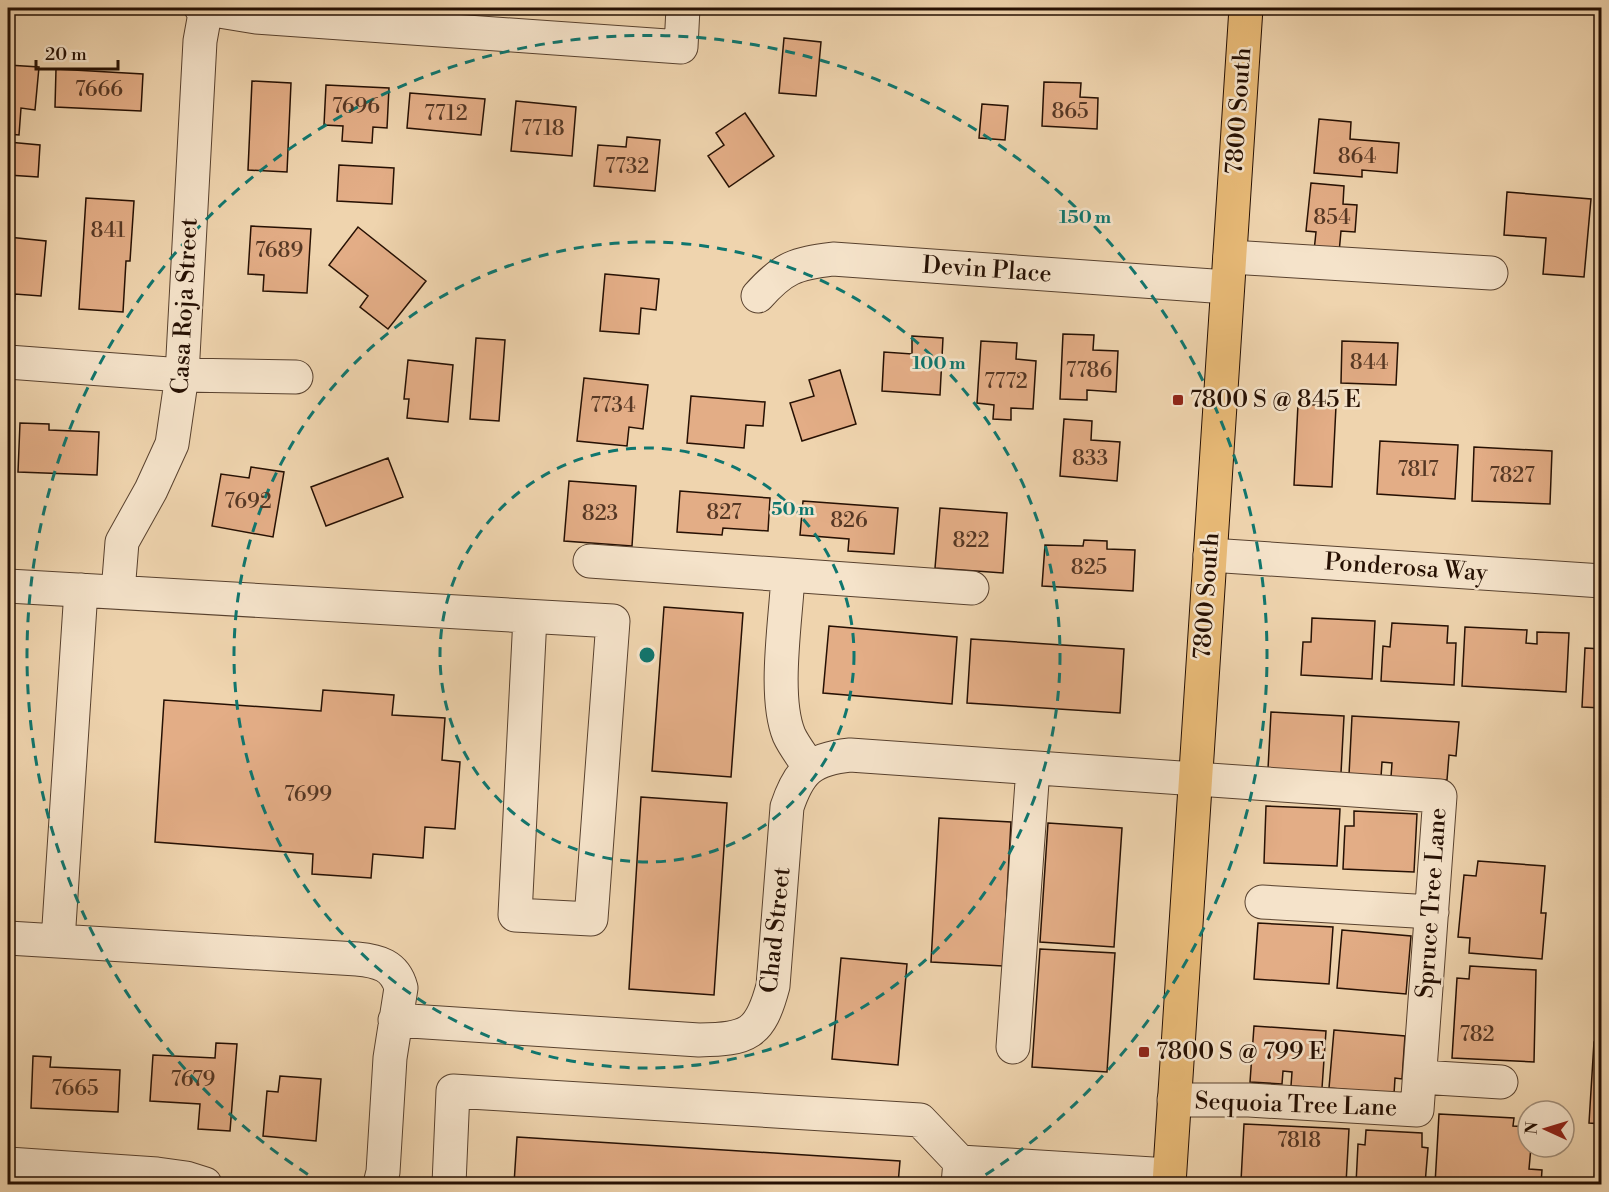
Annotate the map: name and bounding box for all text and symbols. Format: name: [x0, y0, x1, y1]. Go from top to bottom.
scale bar: [36, 33, 118, 71]
text: 20 m: [45, 43, 87, 66]
street label: 7800 South: [1220, 47, 1258, 175]
house number: 7666: [75, 77, 123, 103]
house number: 7696: [332, 94, 380, 120]
house number: 865: [1051, 99, 1089, 125]
house number: 7712: [424, 101, 468, 127]
house number: 7718: [521, 116, 565, 142]
house number: 864: [1338, 144, 1376, 170]
house number: 7732: [605, 154, 649, 180]
house number: 854: [1313, 205, 1351, 231]
text: 150 m: [1059, 206, 1112, 229]
street label: Casa Roja Street: [165, 217, 205, 395]
house number: 841: [91, 218, 125, 244]
house number: 7689: [255, 238, 303, 264]
street label: Devin Place: [921, 251, 1053, 289]
house number: 844: [1350, 350, 1388, 376]
text: 100 m: [912, 352, 966, 375]
house number: 7786: [1066, 358, 1112, 384]
house number: 7772: [984, 369, 1028, 395]
place label: 7800 S @ 845 E: [1190, 385, 1361, 415]
house number: 7734: [590, 393, 636, 419]
marker: 7800 S @ 845 E: [1171, 393, 1185, 407]
house number: 833: [1072, 446, 1108, 472]
house number: 7817: [1397, 457, 1439, 483]
house number: 7827: [1489, 463, 1535, 489]
house number: 7692: [224, 489, 272, 515]
text: 50 m: [771, 498, 815, 521]
house number: 827: [706, 500, 742, 526]
house number: 823: [582, 501, 618, 527]
house number: 826: [830, 508, 868, 534]
house number: 822: [953, 528, 989, 554]
street label: 7800 South: [1188, 532, 1226, 660]
street label: Ponderosa Way: [1323, 547, 1489, 589]
house number: 825: [1071, 555, 1107, 581]
centre of rings: [637, 645, 657, 665]
house number: 7699: [284, 782, 332, 808]
street label: Spruce Tree Lane: [1410, 807, 1454, 999]
street label: Chad Street: [754, 865, 798, 995]
house number: 782: [1459, 1022, 1495, 1048]
place label: 7800 S @ 799 E: [1156, 1037, 1325, 1067]
marker: 7800 S @ 799 E: [1137, 1045, 1151, 1059]
house number: 7679: [171, 1067, 215, 1093]
house number: 7665: [52, 1076, 98, 1102]
street label: Sequoia Tree Lane: [1194, 1086, 1398, 1124]
north arrow: [1516, 1099, 1576, 1159]
text: N: [1522, 1121, 1542, 1135]
house number: 7818: [1277, 1128, 1321, 1154]

